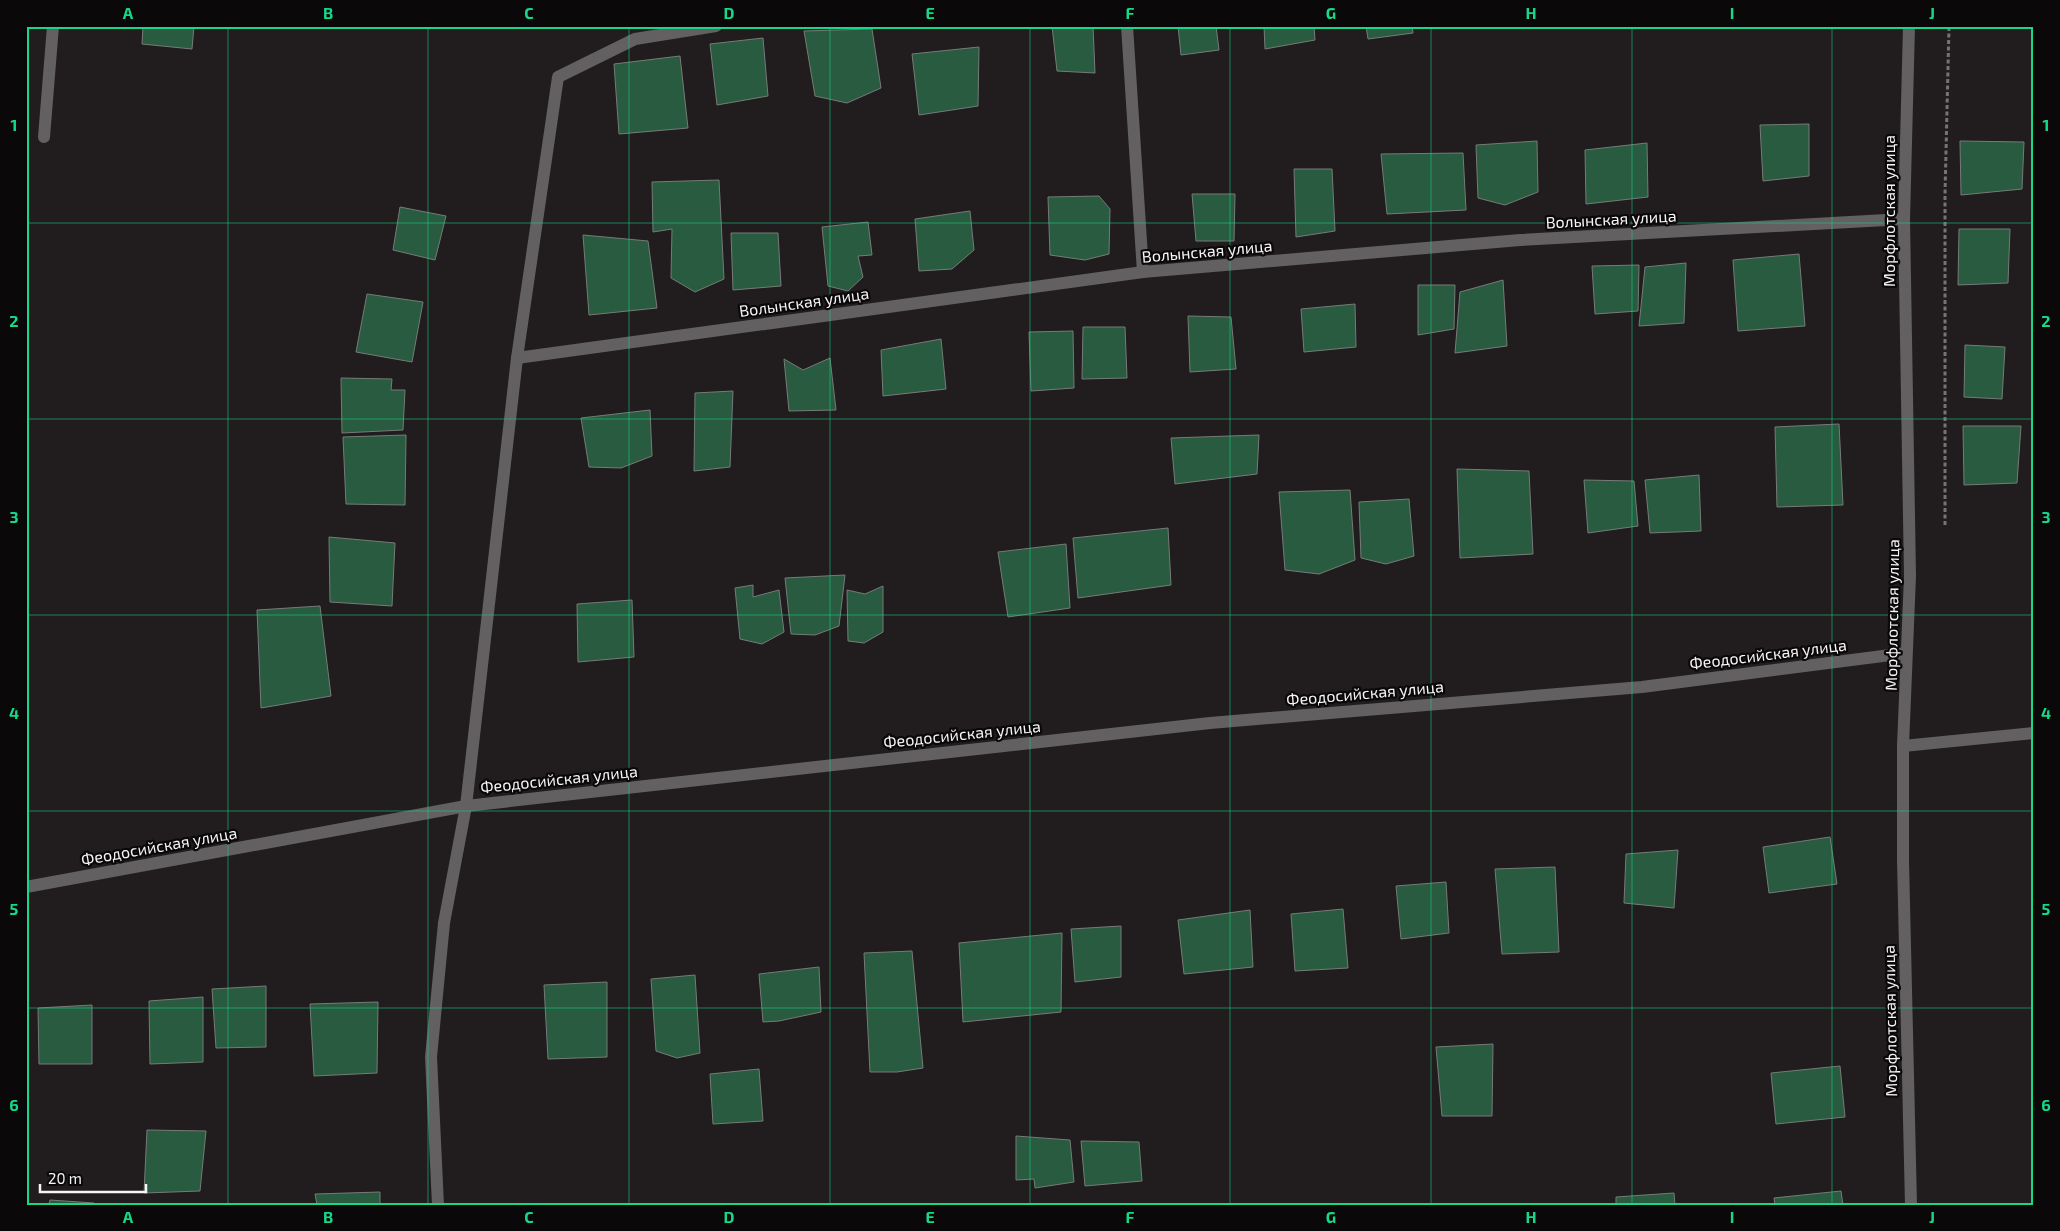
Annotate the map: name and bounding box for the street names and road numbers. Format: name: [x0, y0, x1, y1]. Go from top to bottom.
street label: Морфлотская улица: [1879, 135, 1899, 287]
street label: Волынская улица: [1545, 206, 1677, 232]
street label: Волынская улица: [1141, 235, 1273, 267]
street label: Волынская улица: [738, 283, 870, 321]
street label: Морфлотская улица: [1881, 539, 1903, 691]
street label: Феодосийская улица: [1688, 634, 1848, 674]
street label: Феодосийская улица: [1285, 676, 1445, 710]
street label: Феодосийская улица: [882, 716, 1042, 752]
street label: Феодосийская улица: [479, 761, 639, 797]
street label: Феодосийская улица: [79, 822, 239, 870]
street label: Морфлотская улица: [1879, 945, 1901, 1097]

